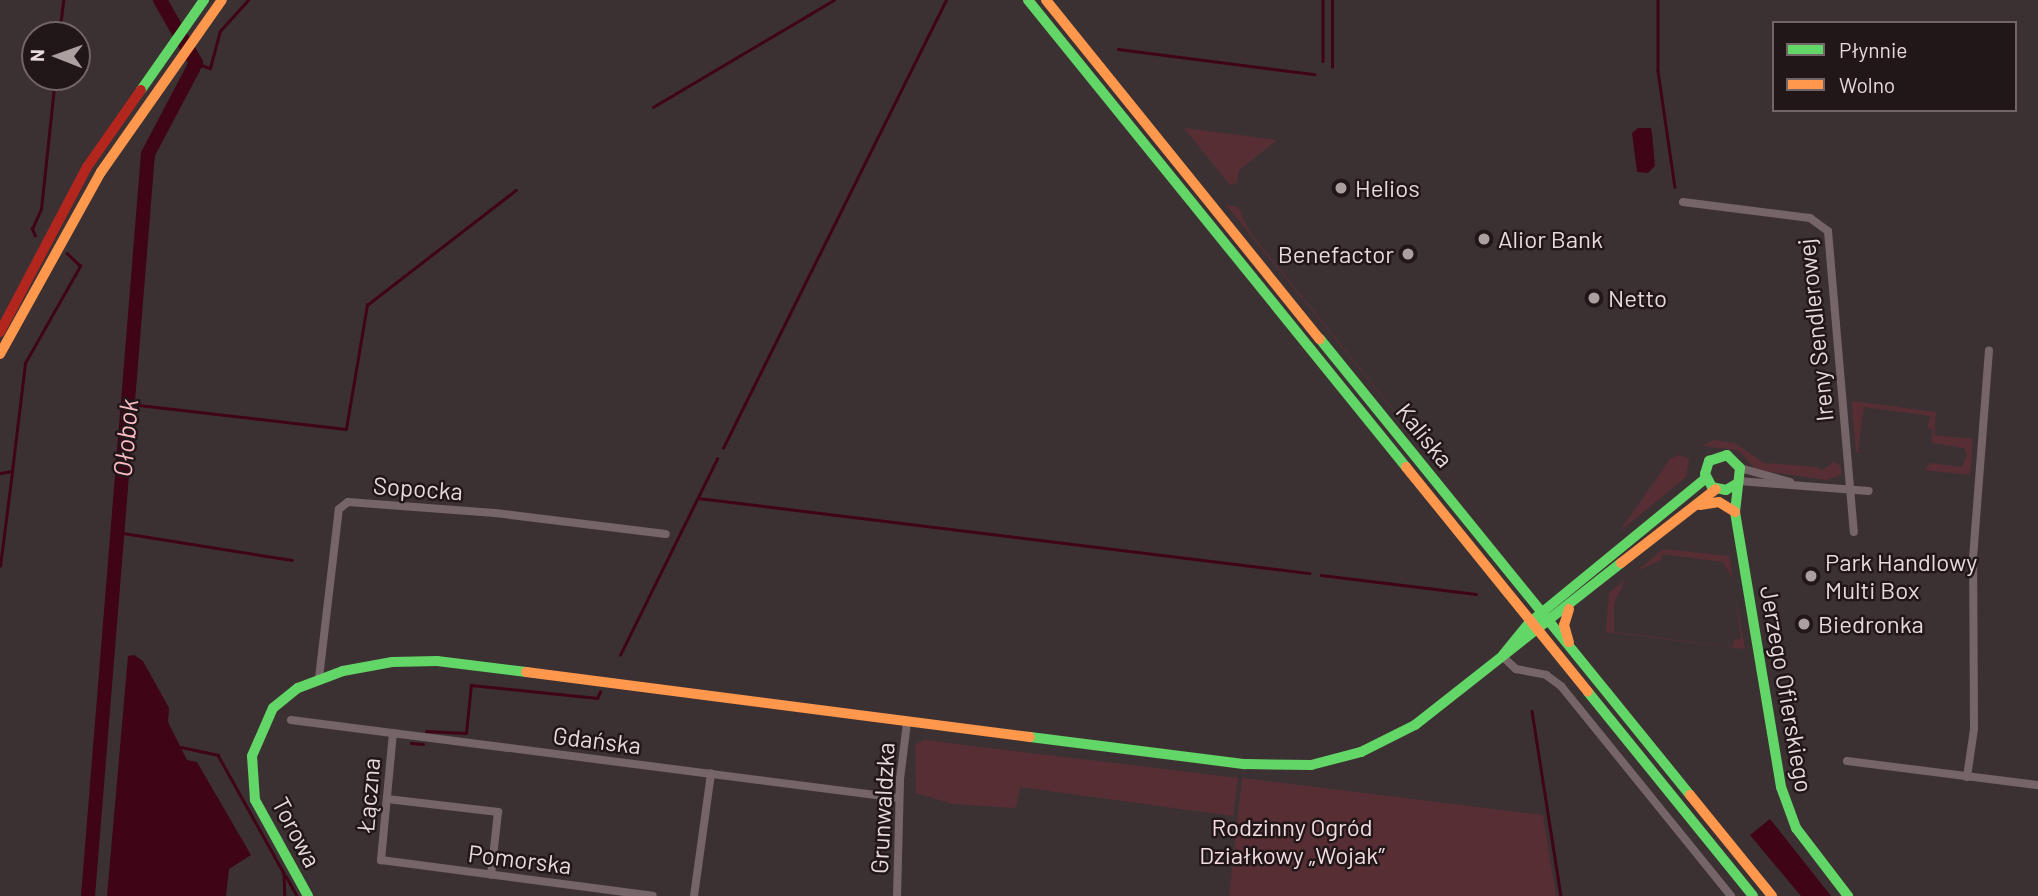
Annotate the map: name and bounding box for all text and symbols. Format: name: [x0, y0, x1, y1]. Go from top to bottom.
north arrow: [21, 21, 91, 91]
legend: [1772, 21, 2017, 112]
text: Płynnie: [1839, 37, 1907, 62]
text: N: [25, 49, 48, 62]
text: Wolno: [1839, 72, 1895, 97]
place label: Helios: [1355, 174, 1420, 202]
marker: Helios: [1333, 180, 1349, 196]
place label: Alior Bank: [1498, 225, 1603, 253]
marker: Alior Bank: [1476, 231, 1492, 247]
street label: Ireny Sendlerowej: [1791, 237, 1839, 423]
place label: Benefactor: [1278, 240, 1394, 268]
marker: Benefactor: [1400, 246, 1416, 262]
place label: Netto: [1608, 284, 1667, 312]
marker: Netto: [1586, 290, 1602, 306]
street label: Kaliska: [1390, 397, 1460, 473]
water label: Ołobok: [106, 398, 144, 478]
street label: Sopocka: [372, 471, 464, 505]
place label: Park Handlowy Multi Box: [1825, 548, 1977, 604]
marker: Park Handlowy Multi Box: [1803, 568, 1819, 584]
street label: Jerzego Ofierskiego: [1755, 584, 1819, 794]
place label: Biedronka: [1818, 610, 1924, 638]
marker: Biedronka: [1796, 616, 1812, 632]
street label: Gdańska: [551, 720, 643, 760]
street label: Grunwaldzka: [864, 741, 900, 875]
street label: Łączna: [350, 756, 386, 834]
street label: Torowa: [267, 792, 327, 872]
park label: Rodzinny Ogród Działkowy „Wojak”: [1199, 813, 1385, 869]
street label: Pomorska: [467, 838, 573, 880]

